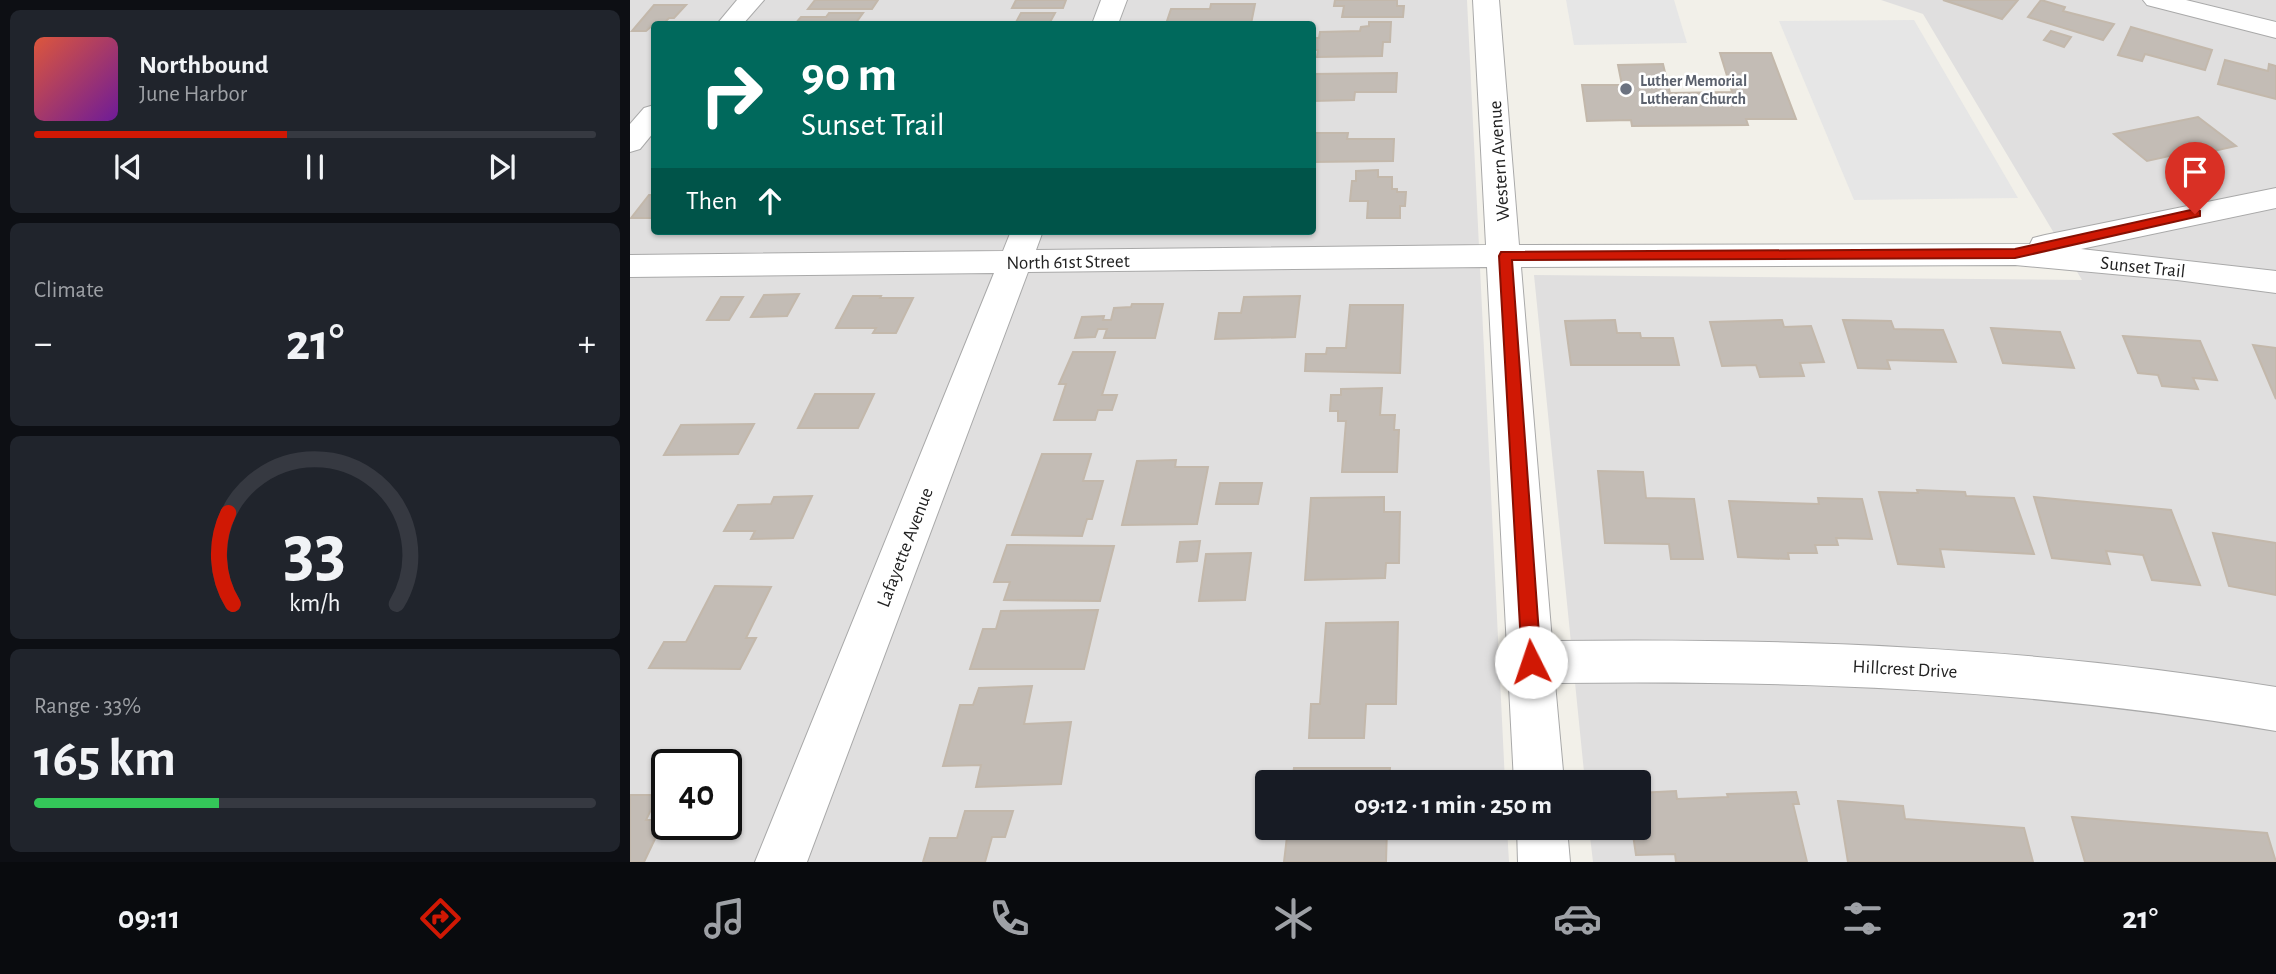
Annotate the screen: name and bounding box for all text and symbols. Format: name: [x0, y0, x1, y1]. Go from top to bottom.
icon: right: [686, 49, 777, 140]
text: 90 m: [801, 51, 897, 100]
text: Northbound: [139, 52, 268, 78]
place label: Luther Memorial Lutheran Church: [1640, 73, 1747, 107]
marker: Luther Memorial Lutheran Church: [1618, 81, 1634, 97]
text: June Harbor: [139, 83, 247, 106]
street label: Western Avenue: [1486, 100, 1513, 222]
text: Sunset Trail: [801, 109, 945, 141]
pin: [2165, 142, 2225, 214]
icon: previous: [109, 148, 147, 186]
icon: pause: [296, 148, 334, 186]
icon: next: [483, 148, 521, 186]
icon: arrive: [2176, 153, 2214, 191]
icon: ahead: [751, 182, 789, 220]
text: Then: [686, 188, 737, 214]
street label: North 61st Street: [1006, 252, 1130, 273]
street label: Sunset Trail: [2099, 254, 2186, 281]
text: Climate: [34, 279, 104, 302]
text: 21°: [286, 317, 344, 369]
text: −: [34, 325, 52, 363]
text: +: [578, 325, 596, 363]
street label: Lafayette Avenue: [874, 485, 937, 610]
text: 33: [284, 516, 346, 589]
text: km/h: [289, 590, 341, 615]
position arrow: [1494, 625, 1568, 699]
street label: Hillcrest Drive: [1852, 657, 1958, 682]
text: Range · 33%: [34, 695, 141, 718]
text: 165 km: [34, 733, 176, 785]
speed limit sign: 40: [651, 749, 742, 840]
text: 09:12 · 1 min · 250 m: [1354, 792, 1552, 818]
icon: directions: [416, 894, 465, 943]
icon: music: [700, 894, 749, 943]
icon: phone: [985, 894, 1034, 943]
icon: climate: [1269, 894, 1318, 943]
icon: car: [1553, 894, 1602, 943]
icon: filters: [1838, 894, 1887, 943]
text: 09:11: [118, 902, 180, 934]
text: 21°: [2122, 902, 2158, 934]

